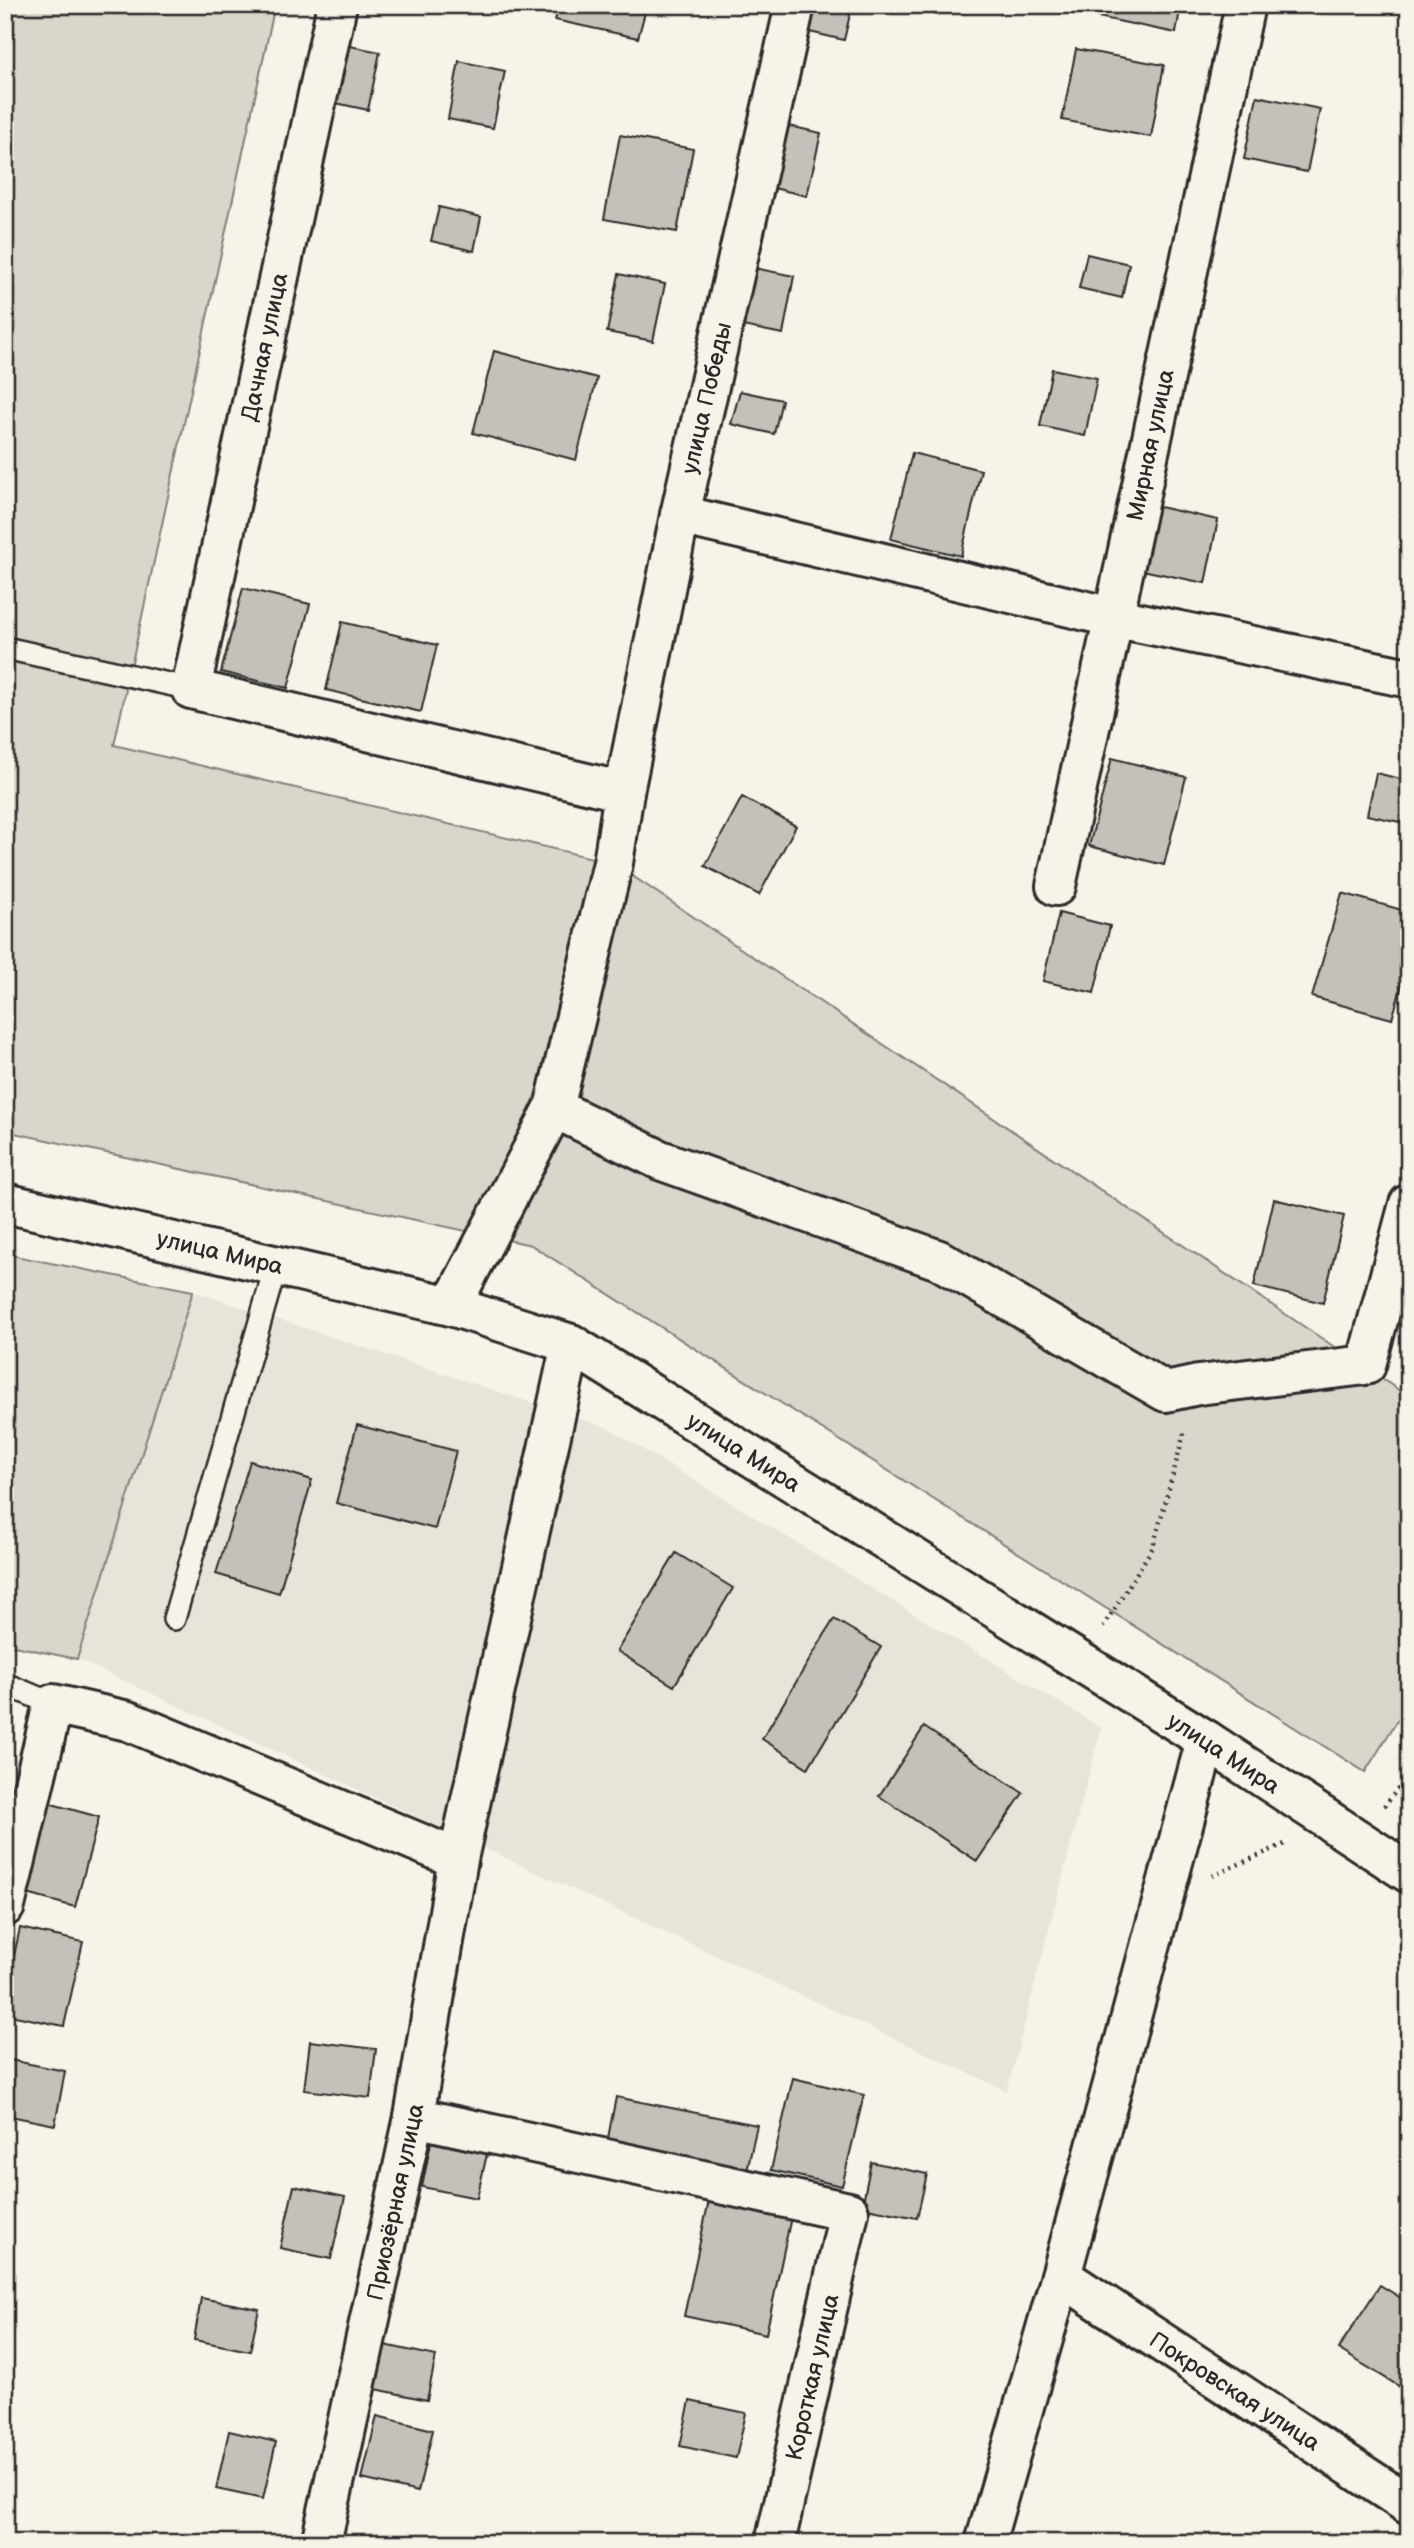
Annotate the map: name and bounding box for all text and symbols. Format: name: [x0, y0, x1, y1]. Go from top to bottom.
street label: Дачная улица: [236, 270, 294, 424]
street label: улица Победы: [676, 320, 738, 477]
street label: Мирная улица: [1121, 366, 1181, 524]
street label: улица Мира: [154, 1225, 286, 1281]
street label: улица Мира: [682, 1407, 806, 1499]
street label: улица Мира: [1162, 1707, 1285, 1801]
street label: Приозёрная улица: [361, 2101, 431, 2303]
street label: Короткая улица: [780, 2291, 846, 2463]
street label: Покровская улица: [1144, 2326, 1325, 2458]

